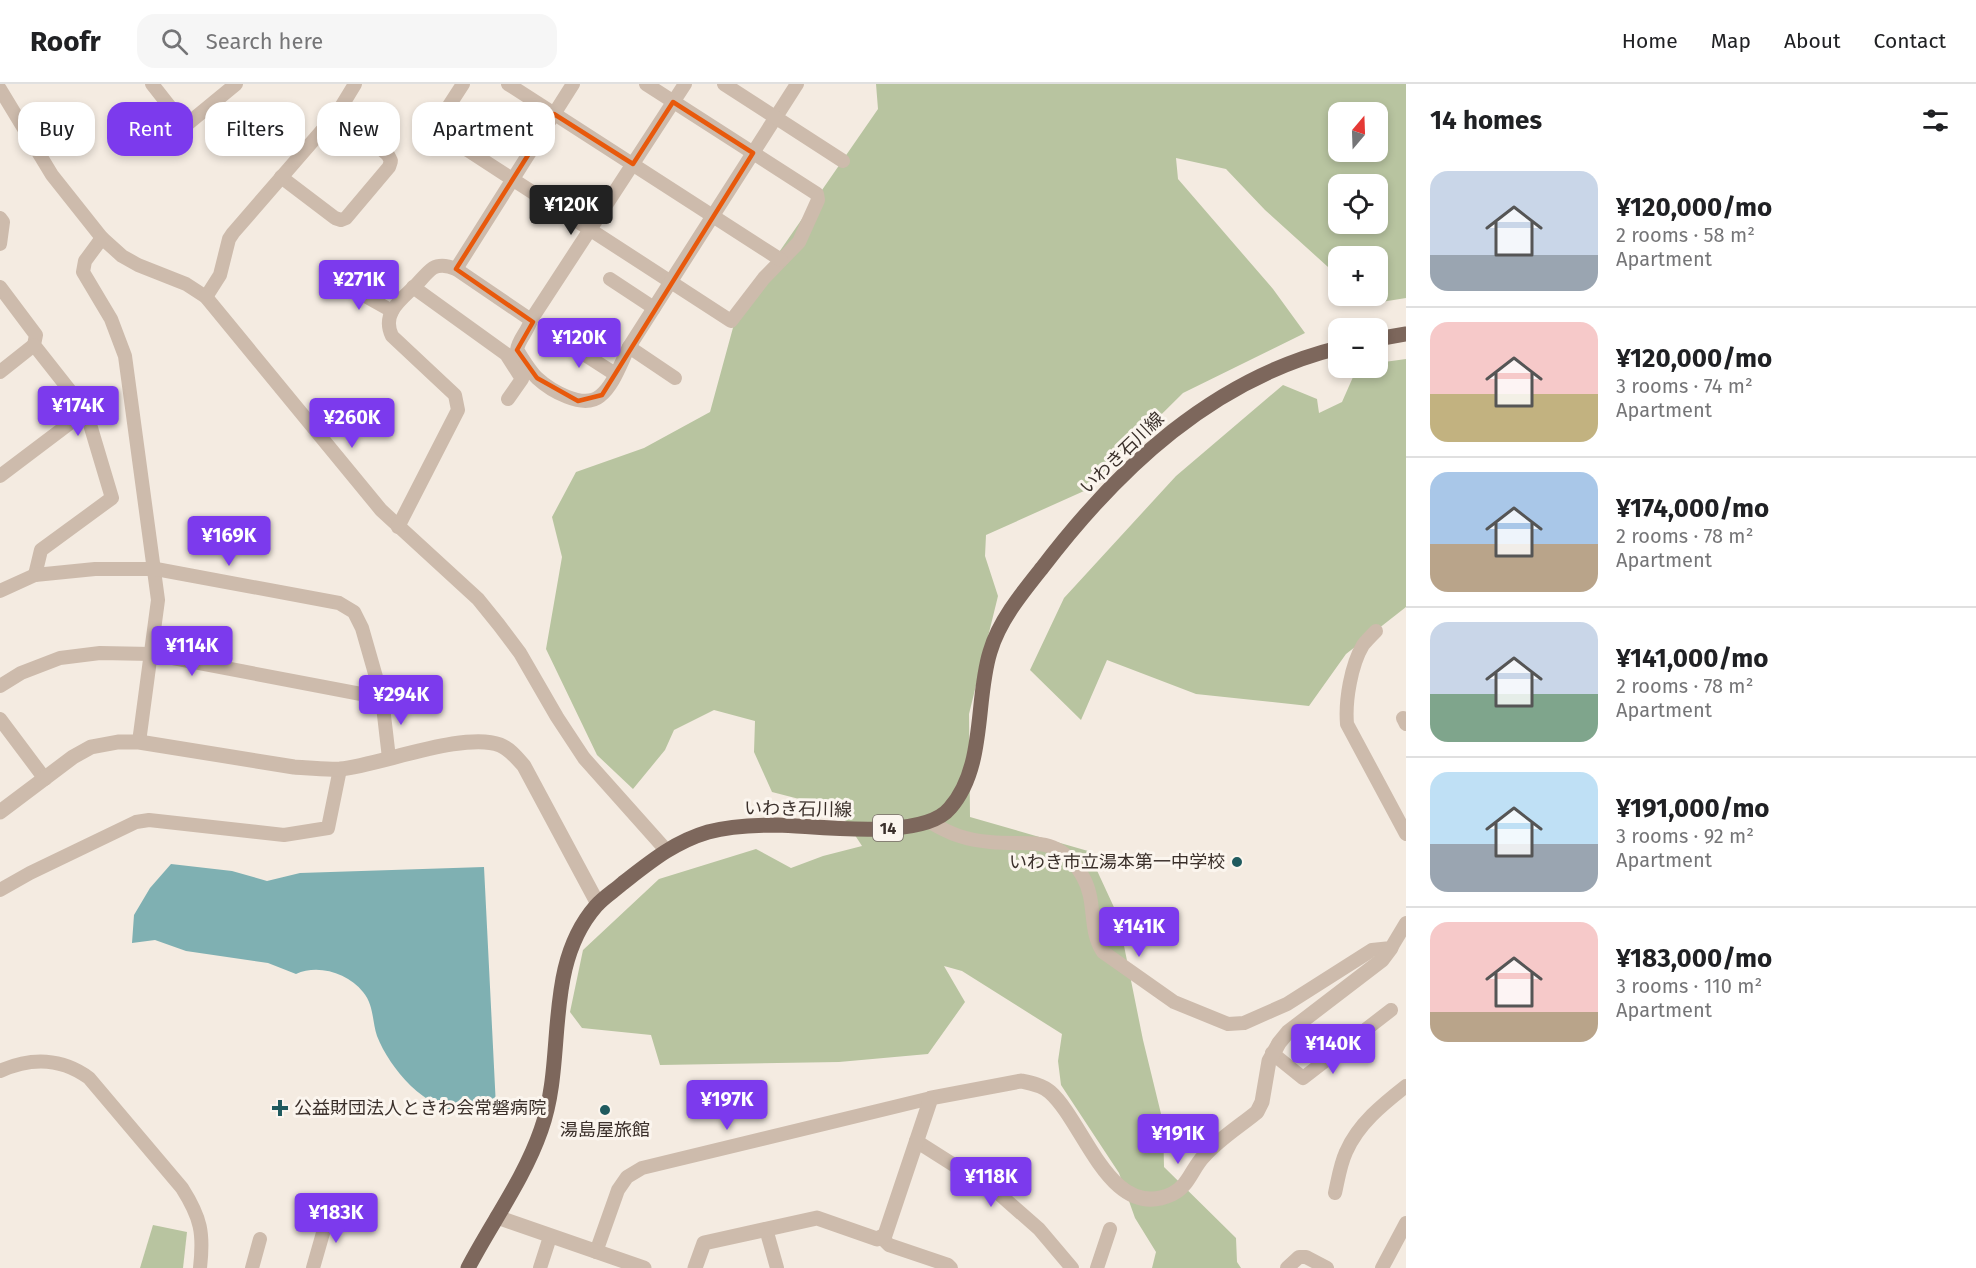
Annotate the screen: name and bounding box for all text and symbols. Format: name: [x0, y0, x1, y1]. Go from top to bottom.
search box: [137, 14, 557, 68]
text: Roofr: [30, 25, 101, 58]
icon: search: [158, 25, 191, 58]
text: Search here: [206, 28, 323, 55]
text: Home: [1622, 28, 1678, 54]
text: Map: [1711, 28, 1751, 54]
text: About: [1784, 28, 1841, 54]
text: Contact: [1874, 28, 1946, 54]
chip: Buy: [18, 102, 95, 156]
chip: Rent: [107, 102, 193, 156]
chip: Filters: [205, 102, 305, 156]
chip: New: [317, 102, 400, 156]
chip: Apartment: [412, 102, 555, 156]
north arrow: [1328, 102, 1388, 162]
map controls: [1328, 102, 1388, 378]
icon: filters: [1919, 104, 1952, 137]
text: 14 homes: [1430, 105, 1542, 136]
button: locate: [1328, 174, 1388, 234]
pin: ¥120K: [529, 185, 613, 236]
text: ¥120K: [544, 192, 598, 216]
text: ¥120,000/mo: [1616, 192, 1772, 223]
icon: home: [1478, 195, 1550, 267]
text: 2 rooms · 58 m²: [1616, 223, 1755, 247]
button: +: [1328, 246, 1388, 306]
text: Apartment: [1616, 247, 1712, 271]
pin: ¥271K: [317, 260, 401, 311]
text: ¥271K: [333, 267, 385, 291]
pin: ¥120K: [537, 318, 621, 369]
button: −: [1328, 318, 1388, 378]
text: ¥120K: [552, 325, 606, 349]
text: ¥120,000/mo: [1616, 343, 1772, 374]
icon: home: [1478, 346, 1550, 418]
text: 3 rooms · 74 m²: [1616, 374, 1753, 398]
pin: ¥174K: [36, 386, 120, 437]
text: ¥174K: [52, 393, 104, 417]
pin: ¥260K: [310, 398, 394, 449]
text: Apartment: [1616, 398, 1712, 422]
text: ¥260K: [323, 405, 381, 429]
street label: いわき石川線: [1076, 408, 1168, 498]
text: ¥174,000/mo: [1616, 493, 1769, 524]
icon: home: [1478, 496, 1550, 568]
pin: ¥169K: [187, 516, 271, 567]
text: ¥169K: [202, 523, 256, 547]
text: 2 rooms · 78 m²: [1616, 524, 1753, 548]
text: Apartment: [1616, 548, 1712, 572]
pin: ¥114K: [150, 626, 234, 677]
text: ¥114K: [166, 633, 218, 657]
text: ¥141,000/mo: [1616, 643, 1768, 674]
icon: home: [1478, 646, 1550, 718]
text: 2 rooms · 78 m²: [1616, 674, 1753, 698]
pin: ¥294K: [359, 675, 443, 726]
text: ¥294K: [373, 682, 429, 706]
text: Apartment: [1616, 698, 1712, 722]
text: ¥191,000/mo: [1616, 793, 1770, 824]
icon: home: [1478, 796, 1550, 868]
street label: いわき石川線: [744, 797, 852, 821]
road number: 14: [873, 815, 903, 841]
text: 3 rooms · 92 m²: [1616, 824, 1754, 848]
text: Apartment: [1616, 848, 1712, 872]
place label: いわき市立湯本第一中学校: [1009, 851, 1225, 873]
marker: いわき市立湯本第一中学校: [1230, 855, 1244, 869]
pin: ¥141K: [1097, 907, 1181, 958]
text: ¥141K: [1113, 914, 1165, 938]
text: ¥183,000/mo: [1616, 943, 1772, 974]
icon: home: [1478, 946, 1550, 1018]
text: 3 rooms · 110 m²: [1616, 974, 1762, 998]
text: Apartment: [1616, 998, 1712, 1022]
pin: ¥140K: [1291, 1024, 1375, 1075]
text: ¥140K: [1305, 1031, 1361, 1055]
pin: ¥197K: [685, 1080, 769, 1131]
text: ¥197K: [700, 1087, 754, 1111]
place label: 公益財団法人ときわ会常磐病院: [294, 1097, 546, 1119]
marker: 公益財団法人ときわ会常磐病院: [271, 1099, 289, 1117]
marker: 湯島屋旅館: [598, 1103, 612, 1117]
pin: ¥191K: [1136, 1114, 1220, 1165]
place label: 湯島屋旅館: [560, 1119, 650, 1141]
text: ¥191K: [1152, 1121, 1204, 1145]
pin: ¥118K: [949, 1157, 1033, 1208]
text: ¥118K: [964, 1164, 1018, 1188]
pin: ¥183K: [294, 1193, 378, 1244]
text: ¥183K: [309, 1200, 363, 1224]

